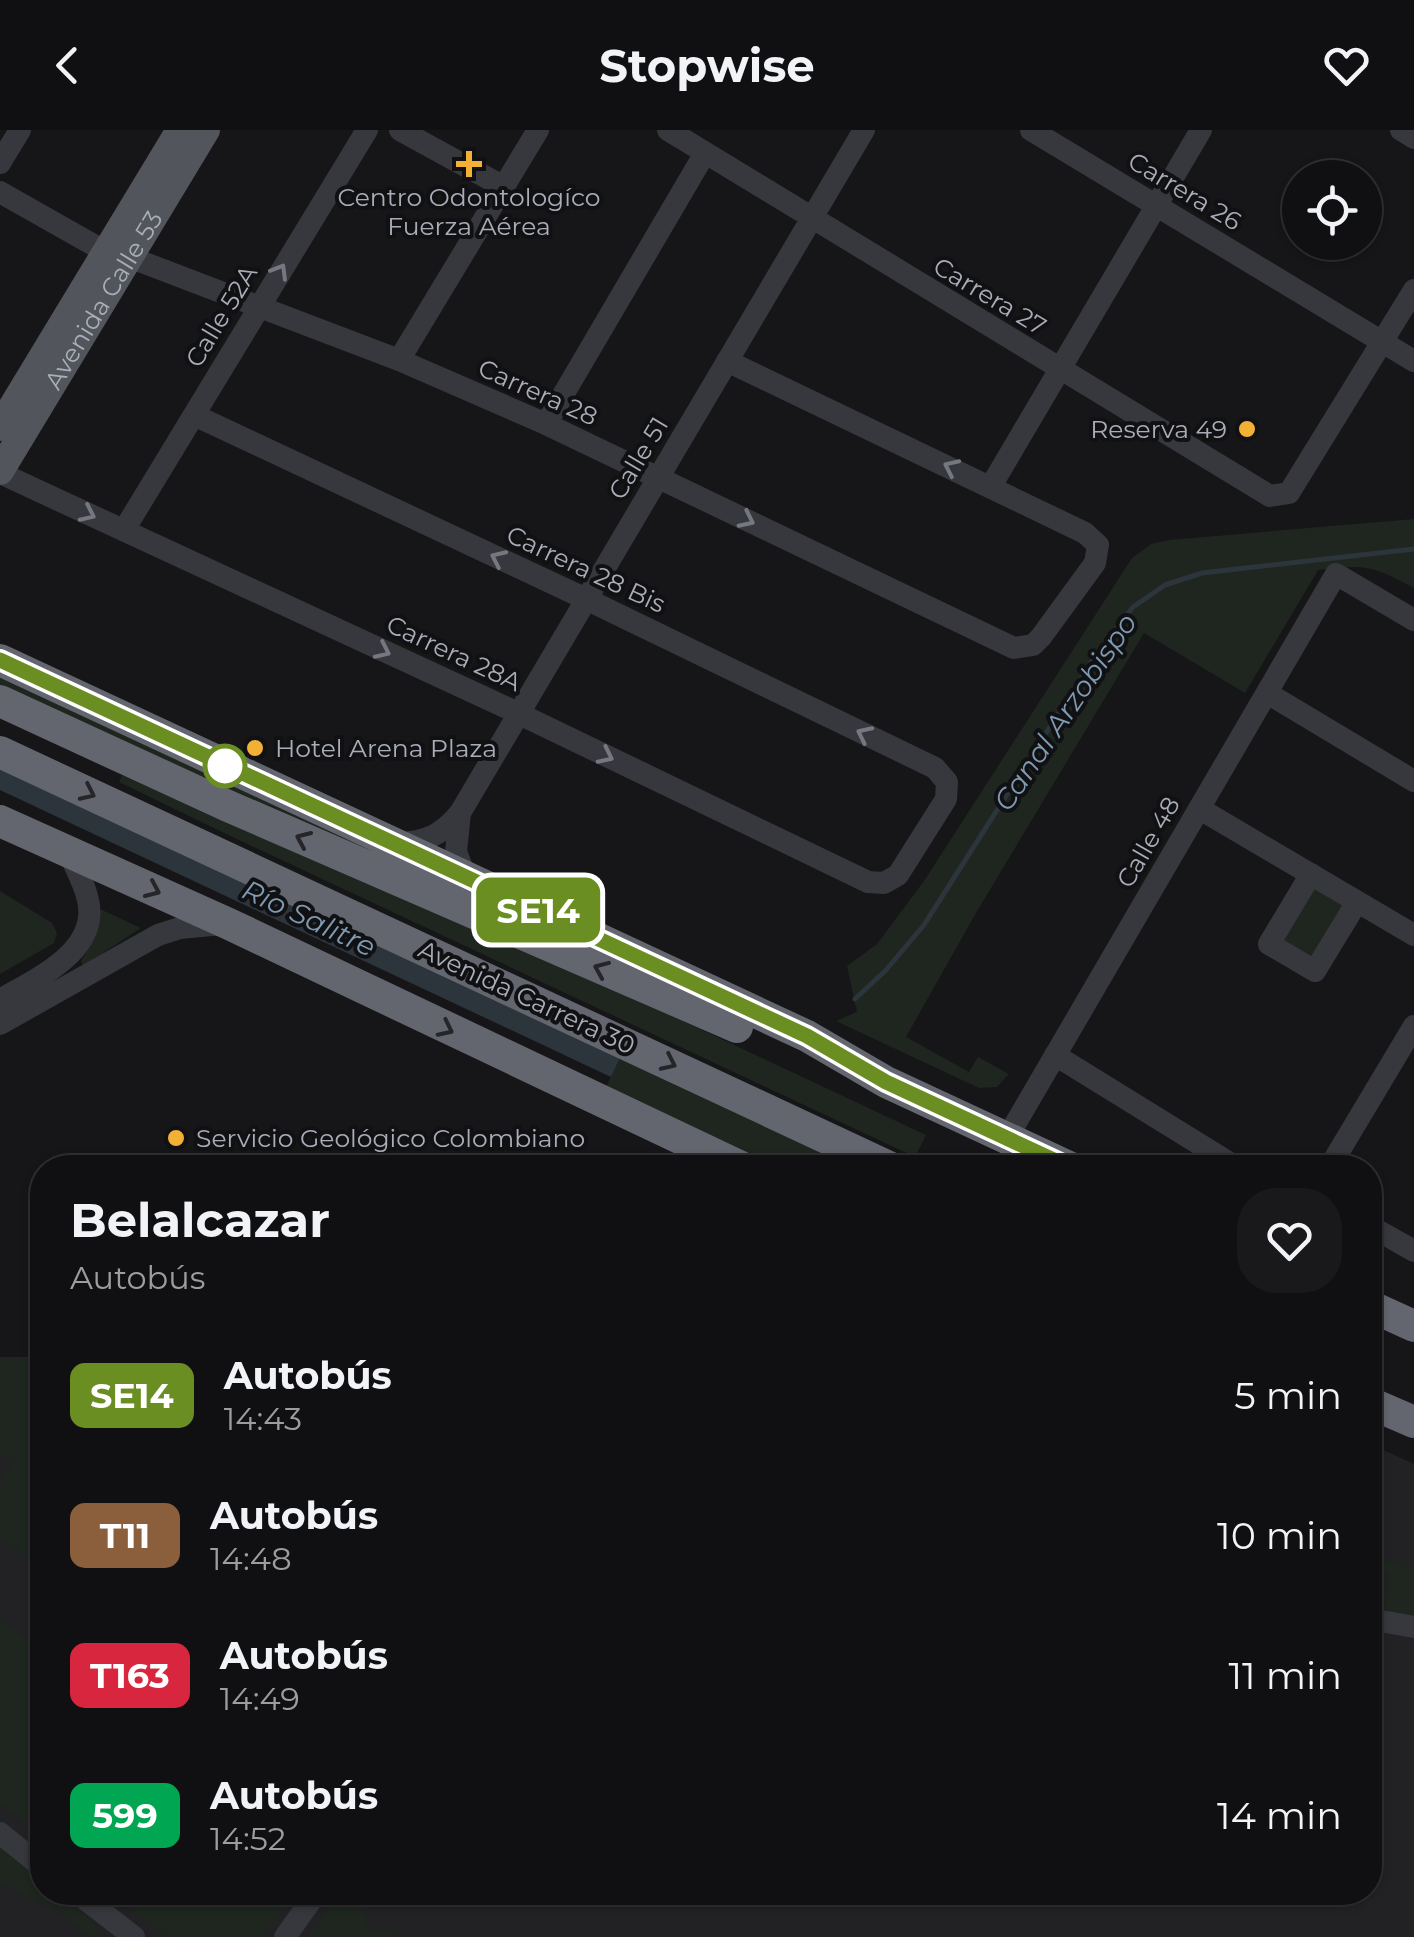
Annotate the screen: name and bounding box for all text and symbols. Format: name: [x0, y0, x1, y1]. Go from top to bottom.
icon: back: [40, 38, 95, 93]
text: Stopwise: [599, 38, 815, 93]
icon: heart: [1319, 38, 1374, 93]
street label: Carrera 26: [1123, 146, 1247, 236]
marker: Centro Odontologíco Fuerza Aérea: [456, 151, 482, 177]
map controls: [1282, 160, 1382, 260]
button: locate: [1282, 160, 1382, 260]
place label: Centro Odontologíco Fuerza Aérea: [338, 182, 600, 241]
street label: Avenida Calle 53: [38, 205, 169, 394]
street label: Carrera 27: [928, 251, 1052, 341]
street label: Calle 52A: [179, 260, 263, 372]
one-way arrow: [268, 264, 287, 282]
street label: Carrera 28: [474, 352, 602, 432]
street label: Calle 51: [602, 411, 674, 505]
place label: Reserva 49: [1090, 414, 1227, 444]
marker: Reserva 49: [1236, 418, 1258, 440]
one-way arrow: [943, 460, 961, 480]
one-way arrow: [78, 501, 96, 521]
one-way arrow: [736, 507, 754, 527]
street label: Carrera 28 Bis: [502, 519, 670, 619]
one-way arrow: [490, 550, 508, 570]
water label: Canal Arzobispo: [986, 607, 1144, 817]
street label: Carrera 28A: [382, 609, 526, 697]
one-way arrow: [373, 638, 391, 658]
one-way arrow: [856, 726, 874, 746]
place label: Hotel Arena Plaza: [275, 733, 497, 763]
marker: Hotel Arena Plaza: [244, 737, 266, 759]
one-way arrow: [596, 743, 614, 763]
unlabelled marker: [204, 745, 246, 787]
one-way arrow: [78, 781, 96, 801]
street label: Calle 48: [1110, 791, 1186, 893]
one-way arrow: [295, 831, 313, 851]
water label: Río Salitre: [237, 872, 381, 964]
one-way arrow: [143, 878, 161, 898]
line badge: SE14: [468, 878, 608, 942]
text: SE14: [496, 889, 580, 932]
street label: Avenida Carrera 30: [414, 934, 640, 1060]
one-way arrow: [593, 960, 611, 980]
one-way arrow: [436, 1016, 454, 1036]
one-way arrow: [659, 1050, 677, 1070]
place label: Servicio Geológico Colombiano: [196, 1123, 585, 1153]
marker: Servicio Geológico Colombiano: [165, 1127, 187, 1149]
button: heart: [1237, 1188, 1342, 1293]
text: Belalcazar: [70, 1191, 330, 1249]
text: Autobús: [70, 1258, 205, 1297]
text: Autobús: [224, 1352, 392, 1399]
text: 5 min: [1234, 1372, 1342, 1419]
text: SE14: [90, 1374, 174, 1417]
text: 14:43: [224, 1399, 302, 1438]
text: Autobús: [210, 1492, 378, 1539]
text: 10 min: [1217, 1512, 1342, 1559]
text: T11: [100, 1514, 150, 1557]
text: 14:48: [210, 1539, 292, 1578]
text: Autobús: [220, 1632, 388, 1679]
text: 11 min: [1228, 1652, 1342, 1699]
text: T163: [90, 1654, 170, 1697]
text: 14:49: [220, 1679, 300, 1718]
text: Autobús: [210, 1772, 378, 1819]
text: 14 min: [1217, 1792, 1342, 1839]
text: 599: [92, 1794, 158, 1837]
text: 14:52: [210, 1819, 286, 1858]

